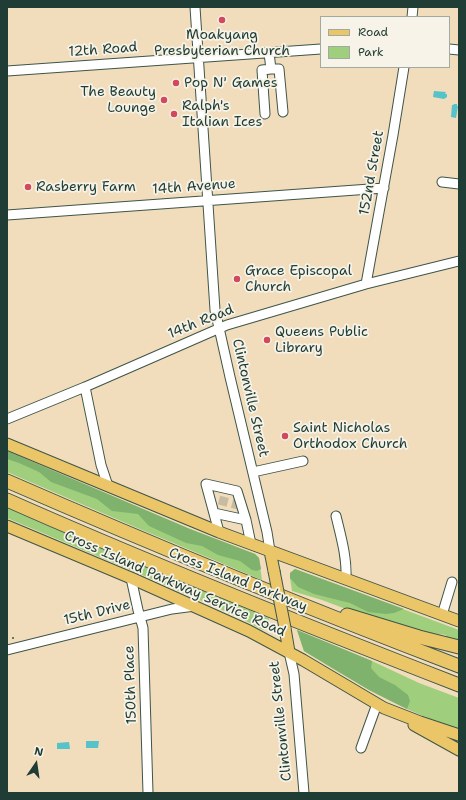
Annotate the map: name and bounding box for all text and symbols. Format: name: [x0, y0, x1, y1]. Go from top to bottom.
marker: Moakyang Presbyterian Church: [217, 15, 227, 25]
legend: [320, 16, 450, 68]
text: Road: [358, 24, 388, 40]
place label: Moakyang Presbyterian Church: [154, 27, 290, 60]
street label: 12th Road: [68, 39, 138, 61]
text: Park: [358, 44, 384, 60]
place label: Pop N' Games: [184, 75, 278, 91]
marker: Pop N' Games: [171, 78, 181, 88]
place label: The Beauty Lounge: [80, 84, 156, 116]
marker: The Beauty Lounge: [159, 95, 169, 105]
place label: Ralph's Italian Ices: [182, 98, 262, 130]
marker: Ralph's Italian Ices: [169, 109, 179, 119]
street label: 152nd Street: [356, 129, 388, 217]
street label: 14th Avenue: [152, 176, 236, 198]
place label: Rasberry Farm: [36, 179, 136, 195]
marker: Rasberry Farm: [23, 182, 33, 192]
place label: Grace Episcopal Church: [245, 263, 352, 296]
marker: Grace Episcopal Church: [232, 274, 242, 284]
street label: 14th Road: [166, 301, 236, 343]
place label: Queens Public Library: [275, 324, 368, 356]
marker: Queens Public Library: [262, 335, 272, 345]
street label: Clintonville Street: [228, 337, 272, 459]
place label: Saint Nicholas Orthodox Church: [293, 420, 408, 452]
marker: Saint Nicholas Orthodox Church: [280, 431, 290, 441]
street label: Cross Island Parkway Service Road: [62, 527, 288, 641]
street label: Cross Island Parkway: [166, 544, 310, 616]
street label: 15th Drive: [62, 597, 132, 629]
street label: 150th Place: [121, 645, 141, 725]
street label: Clintonville Street: [266, 660, 296, 782]
north arrow: [16, 744, 56, 784]
text: N: [33, 744, 45, 760]

